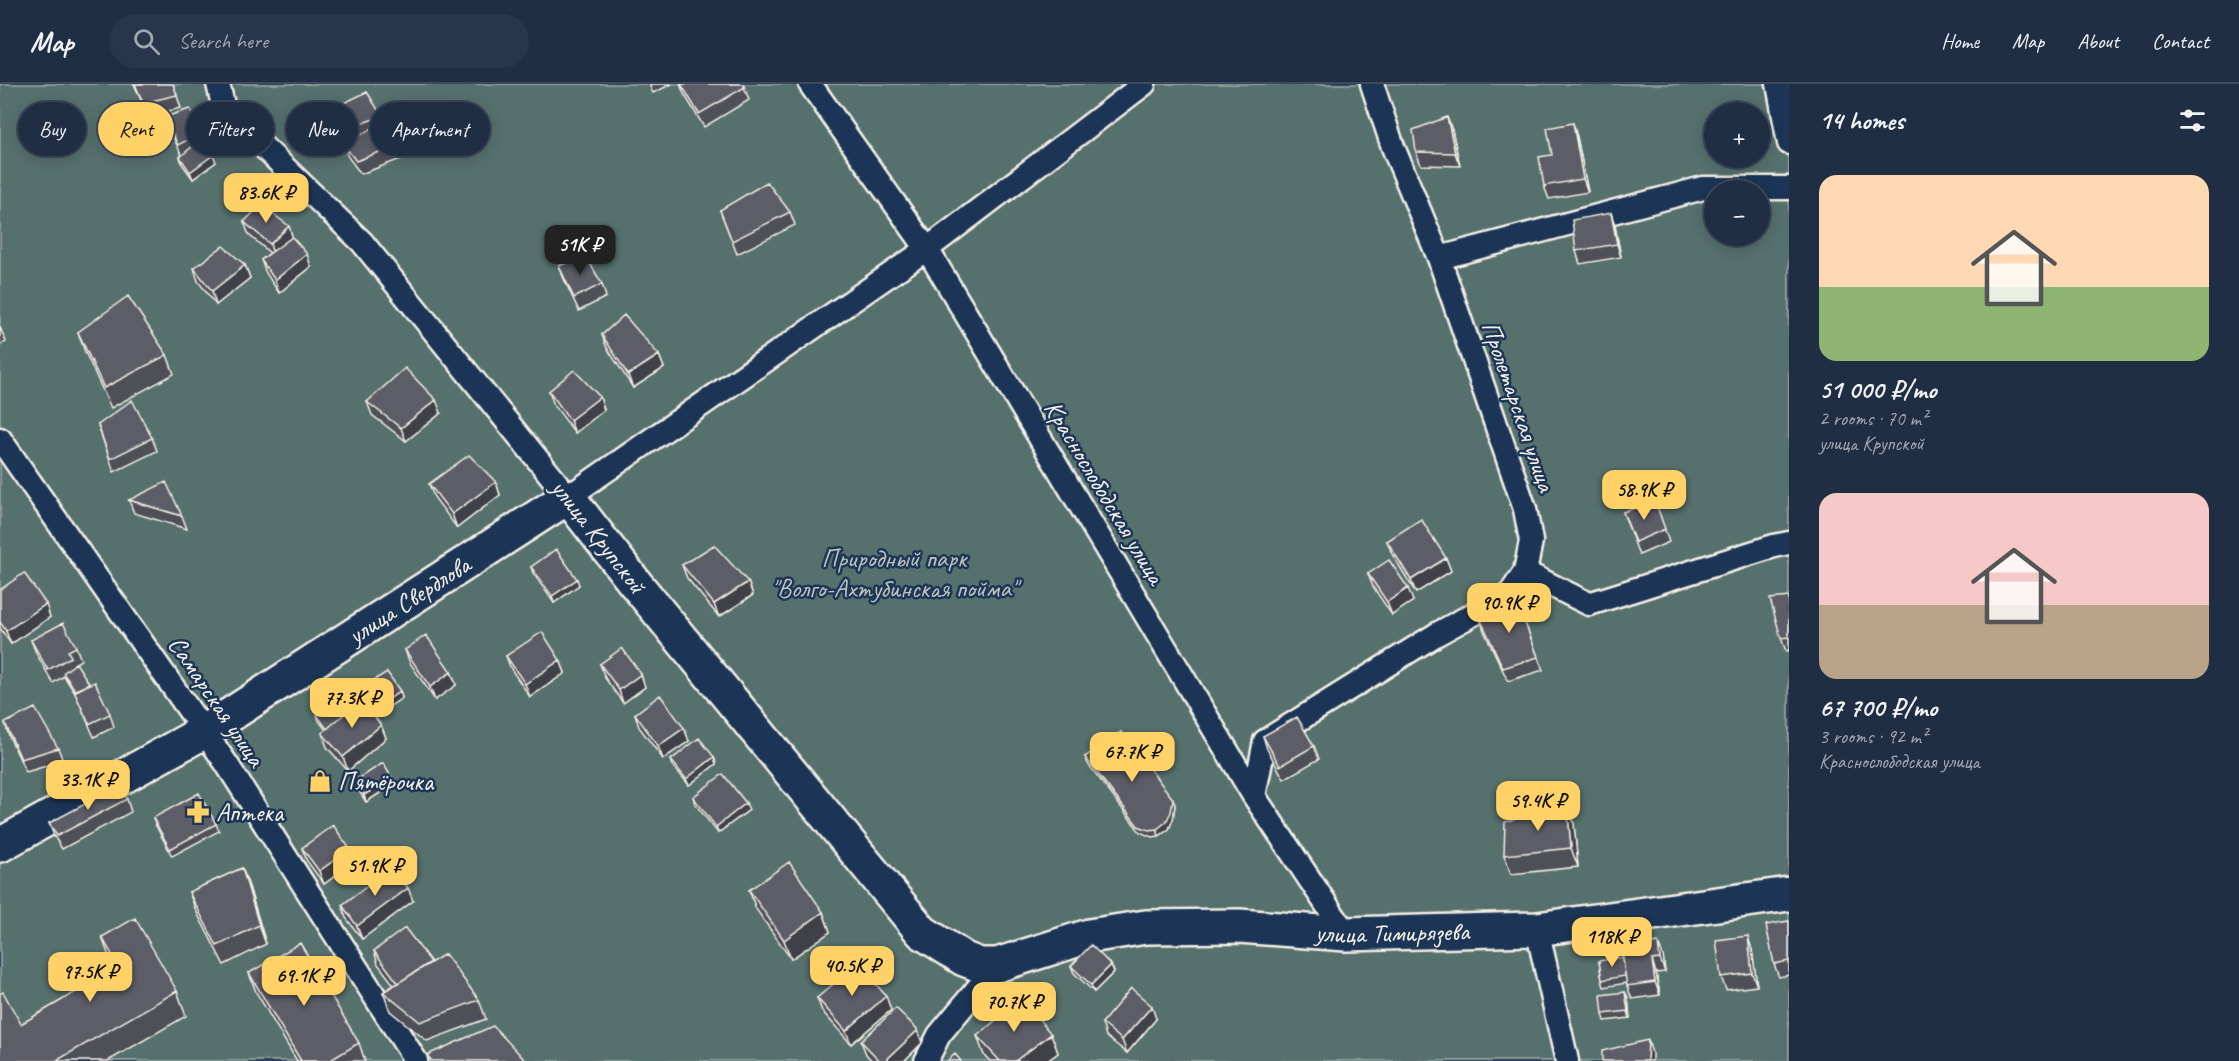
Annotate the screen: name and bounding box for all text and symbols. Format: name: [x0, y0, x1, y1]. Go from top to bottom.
search box: [109, 14, 529, 68]
text: Map: [30, 24, 73, 59]
icon: search: [130, 25, 163, 58]
text: Search here: [178, 27, 268, 55]
text: Home: [1941, 28, 1979, 54]
text: Map: [2012, 28, 2044, 54]
text: About: [2077, 28, 2119, 54]
text: Contact: [2152, 28, 2209, 54]
chip: Buy: [18, 102, 86, 156]
chip: Rent: [98, 102, 174, 156]
chip: Filters: [186, 102, 274, 156]
chip: New: [286, 102, 358, 156]
chip: Apartment: [370, 102, 490, 156]
map controls: [1704, 102, 1770, 246]
button: +: [1704, 102, 1770, 168]
text: 14 homes: [1819, 104, 1904, 137]
icon: filters: [2176, 104, 2209, 137]
pin: 83.6K ₽: [211, 173, 321, 224]
text: 83.6K ₽: [238, 180, 294, 205]
button: −: [1704, 180, 1770, 246]
icon: home: [1960, 214, 2068, 322]
pin: 51K ₽: [538, 225, 622, 276]
text: 51K ₽: [558, 232, 602, 257]
street label: Пролетарская улица: [1474, 317, 1564, 497]
text: 51 000 ₽/mo: [1819, 373, 1936, 406]
street label: Краснослободская улица: [1037, 394, 1174, 592]
text: 2 rooms · 70 m²: [1819, 406, 1927, 431]
text: улица Крупской: [1819, 431, 1924, 456]
pin: 58.9K ₽: [1589, 470, 1699, 521]
street label: улица Крупской: [542, 471, 655, 602]
text: 58.9K ₽: [1616, 477, 1672, 502]
icon: home: [1960, 532, 2068, 640]
park label: Природный парк "Волго-Ахтубинская пойма": [771, 542, 1022, 605]
street label: улица Свердлова: [340, 547, 479, 653]
pin: 90.9K ₽: [1454, 583, 1564, 634]
text: 90.9K ₽: [1481, 590, 1537, 615]
street label: Самарская улица: [161, 629, 273, 774]
pin: 77.3K ₽: [297, 678, 407, 729]
text: 77.3K ₽: [324, 685, 380, 710]
text: 67 700 ₽/mo: [1819, 691, 1937, 724]
text: 3 rooms · 92 m²: [1819, 724, 1927, 749]
pin: 67.7K ₽: [1077, 732, 1187, 783]
text: 67.7K ₽: [1104, 739, 1160, 764]
text: Краснослободская улица: [1819, 749, 1980, 774]
pin: 33.1K ₽: [33, 760, 143, 811]
place label: Пятёрочка: [338, 765, 435, 798]
text: 33.1K ₽: [60, 767, 116, 792]
shop icon: Пятёрочка: [307, 768, 333, 794]
pin: 59.4K ₽: [1483, 781, 1593, 832]
text: 59.4K ₽: [1510, 788, 1566, 813]
place label: Аптека: [216, 796, 285, 829]
pharmacy icon: Аптека: [185, 799, 211, 825]
pin: 51.9K ₽: [320, 846, 430, 897]
text: 51.9K ₽: [347, 853, 403, 878]
street label: улица Тимирязева: [1312, 915, 1471, 951]
pin: 118K ₽: [1563, 917, 1661, 968]
text: 118K ₽: [1586, 924, 1638, 949]
pin: 40.5K ₽: [797, 946, 907, 997]
pin: 97.5K ₽: [35, 952, 145, 1003]
text: 40.5K ₽: [824, 953, 880, 978]
pin: 69.1K ₽: [249, 956, 359, 1007]
text: 97.5K ₽: [62, 959, 118, 984]
text: 69.1K ₽: [276, 963, 332, 988]
pin: 70.7K ₽: [959, 982, 1069, 1033]
text: 70.7K ₽: [986, 989, 1042, 1014]

